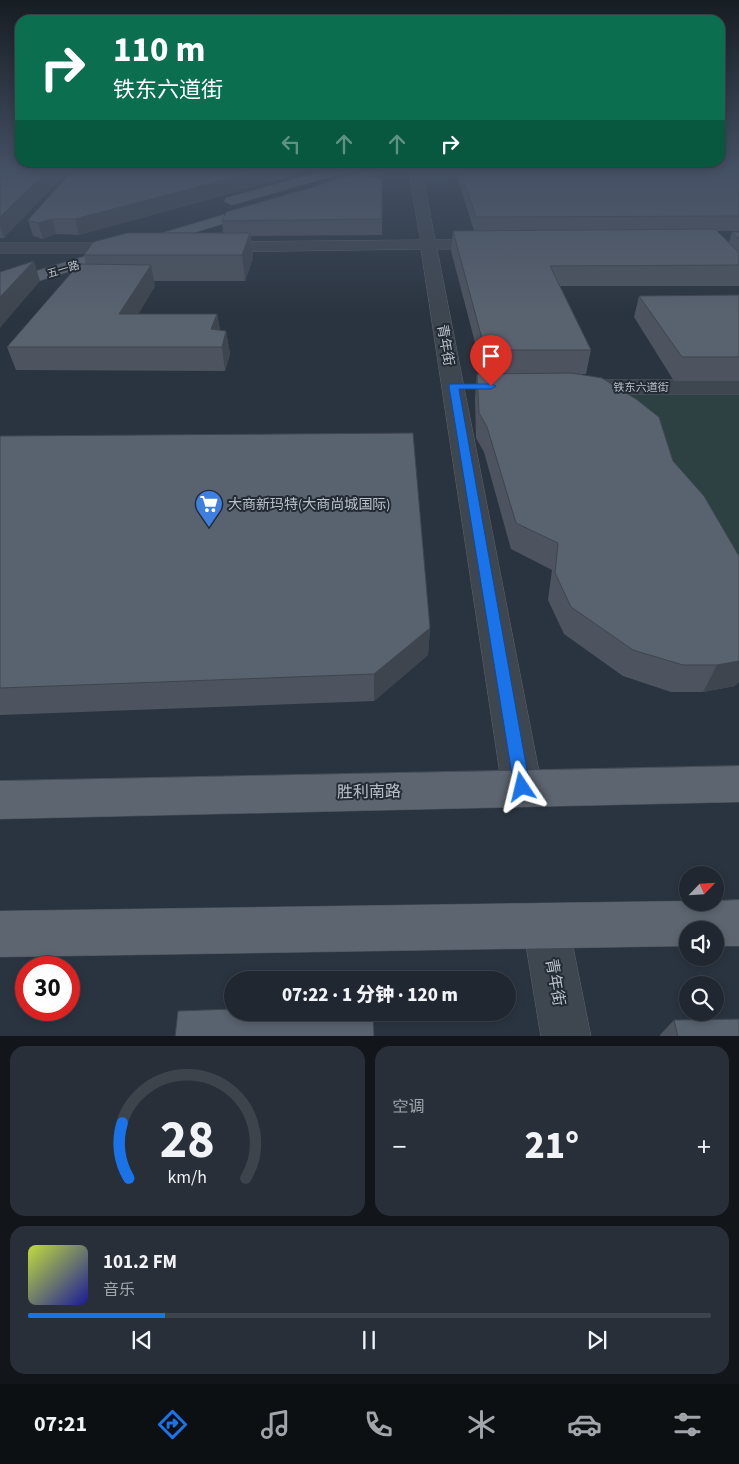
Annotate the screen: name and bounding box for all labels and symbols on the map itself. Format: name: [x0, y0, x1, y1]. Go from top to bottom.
street label: 五一路: [45, 257, 81, 281]
street label: 青年街: [432, 323, 459, 368]
pin: [470, 335, 512, 386]
street label: 铁东六道街: [614, 380, 669, 395]
supermarket icon: 大商新玛特(大商尚城国际): [194, 489, 224, 528]
place label: 大商新玛特(大商尚城国际): [228, 495, 390, 515]
position arrow: [495, 760, 547, 812]
street label: 胜利南路: [337, 780, 401, 804]
north arrow: [679, 866, 724, 911]
speed limit sign: 30: [15, 956, 80, 1021]
street label: 青年街: [540, 957, 570, 1008]

